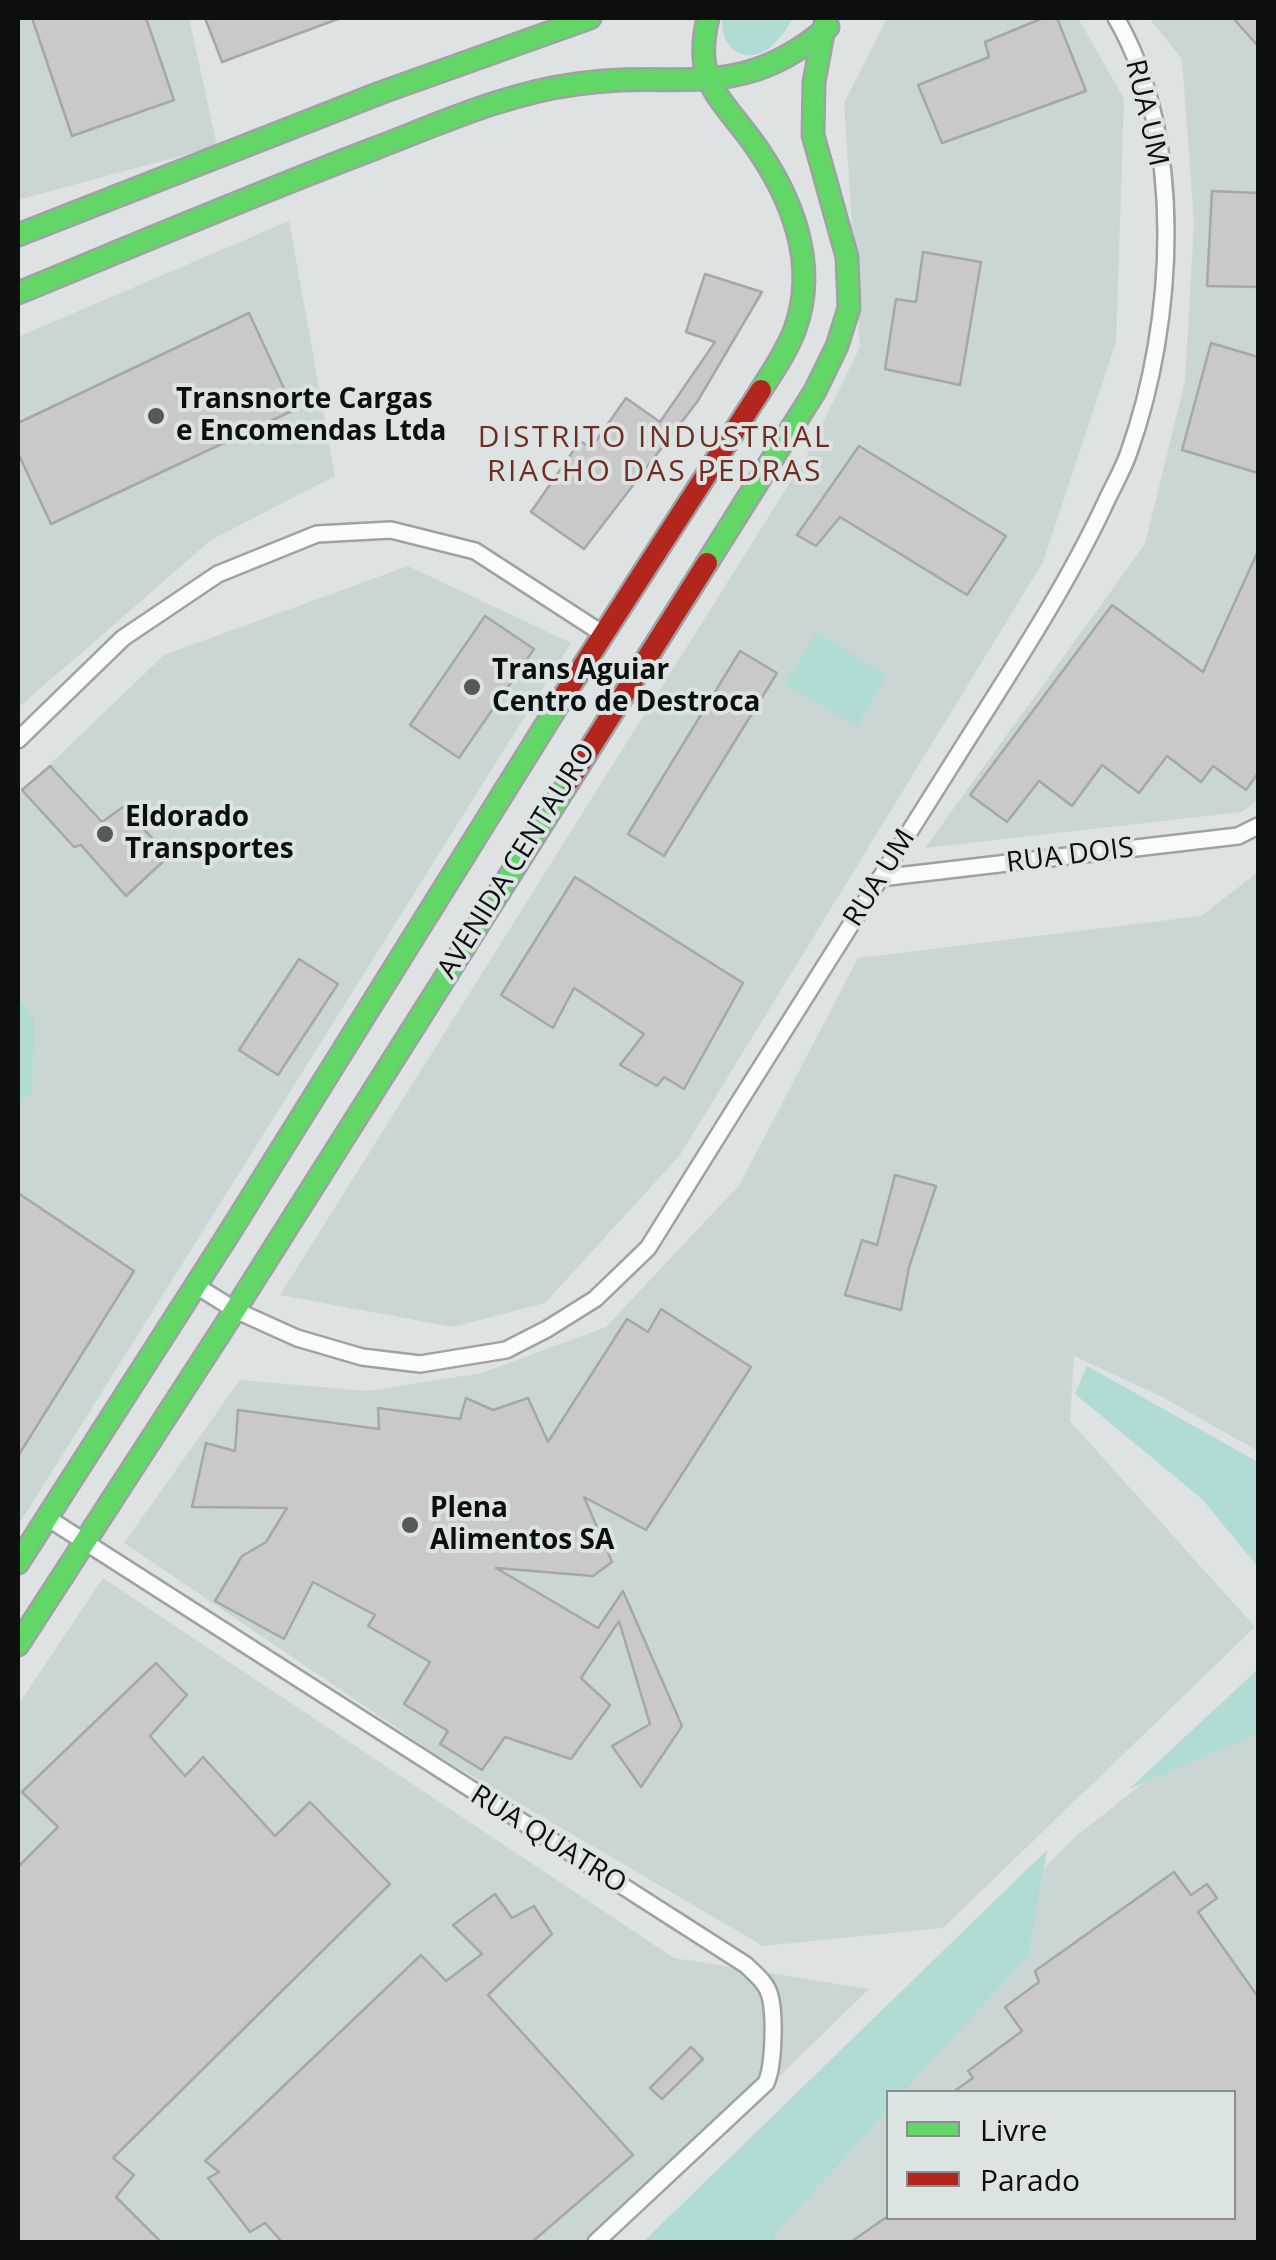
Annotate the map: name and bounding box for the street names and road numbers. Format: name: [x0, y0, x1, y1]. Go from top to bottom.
street label: RUA UM: [1117, 56, 1175, 170]
street label: AVENIDA CENTAURO: [431, 737, 603, 985]
street label: RUA UM: [837, 823, 923, 933]
street label: RUA DOIS: [1004, 832, 1136, 880]
street label: RUA QUATRO: [464, 1779, 632, 1901]

